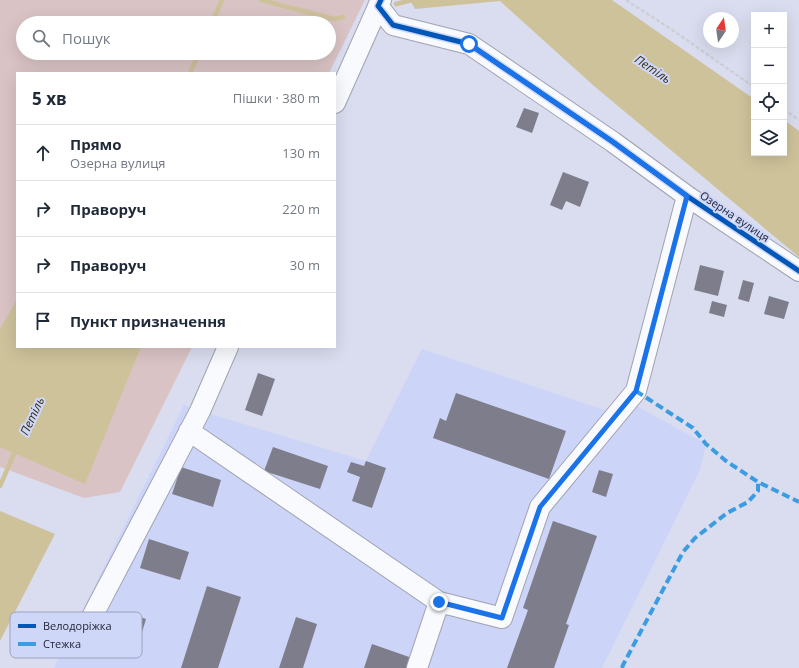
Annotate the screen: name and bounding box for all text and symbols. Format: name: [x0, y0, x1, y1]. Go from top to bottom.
north arrow: [703, 12, 739, 48]
map controls: [751, 12, 787, 156]
button: +: [751, 12, 787, 48]
search box: [16, 16, 336, 60]
icon: search: [30, 27, 52, 49]
text: Пошук: [62, 28, 111, 48]
route start: [460, 35, 478, 53]
button: −: [751, 48, 787, 84]
water label: Петіль: [632, 51, 674, 87]
button: locate: [751, 84, 787, 120]
text: 5 хв: [32, 87, 67, 110]
text: Пішки · 380 m: [233, 89, 320, 107]
button: layers: [751, 120, 787, 156]
text: Прямо: [70, 134, 122, 154]
icon: ahead: [32, 142, 54, 164]
text: 130 m: [282, 144, 320, 162]
text: Озерна вулиця: [70, 154, 166, 172]
street label: Озерна вулиця: [697, 187, 773, 245]
icon: right: [32, 198, 54, 220]
text: Праворуч: [70, 199, 146, 219]
text: 220 m: [282, 200, 320, 218]
icon: right: [32, 254, 54, 276]
text: Праворуч: [70, 255, 146, 275]
text: 30 m: [290, 256, 320, 274]
icon: arrive: [32, 310, 54, 332]
text: Пункт призначення: [70, 311, 226, 331]
water label: Петіль: [16, 394, 48, 438]
route end: [430, 593, 448, 611]
legend: [10, 612, 142, 658]
text: Велодоріжка: [43, 618, 112, 633]
text: Стежка: [43, 636, 81, 651]

